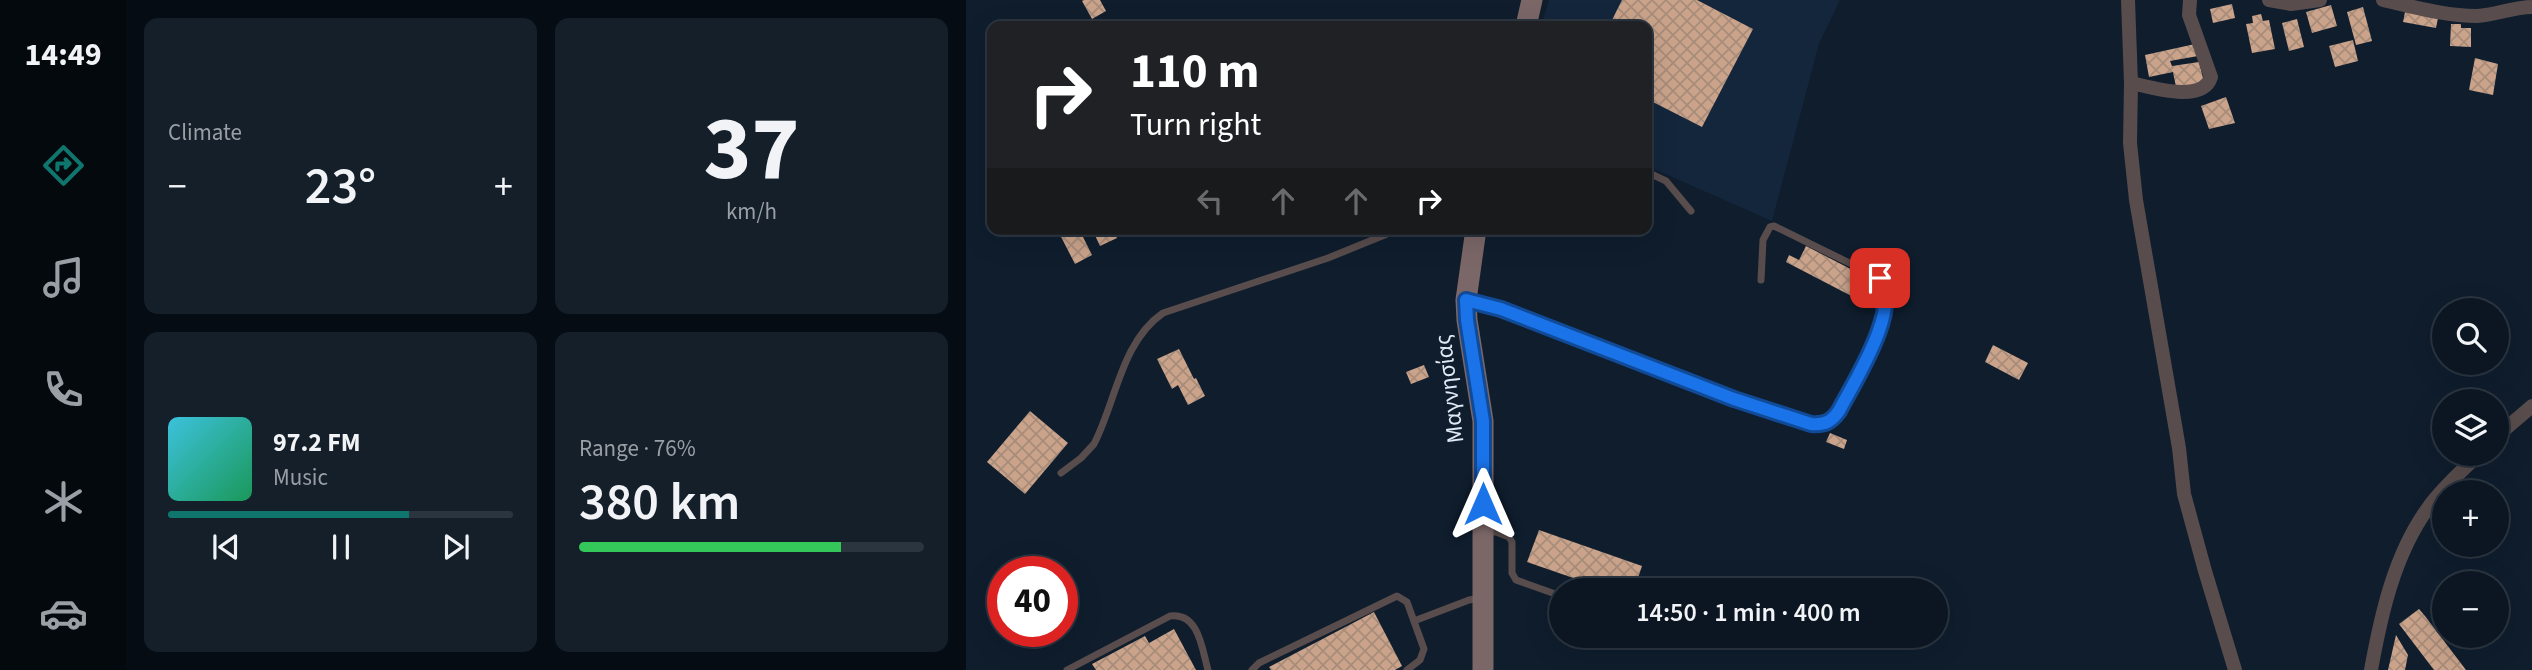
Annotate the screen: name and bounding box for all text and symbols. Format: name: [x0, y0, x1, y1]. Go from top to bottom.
text: 14:49: [24, 32, 102, 78]
text: 110 m: [1130, 37, 1259, 107]
icon: right: [1015, 49, 1106, 140]
text: 37: [703, 85, 800, 214]
text: Turn right: [1130, 102, 1261, 148]
text: Climate: [168, 116, 242, 149]
icon: directions: [39, 141, 88, 190]
text: 23°: [305, 150, 376, 224]
text: −: [168, 160, 187, 214]
text: +: [494, 160, 513, 214]
icon: left: [1191, 182, 1229, 220]
icon: ahead: [1264, 182, 1302, 220]
icon: ahead: [1337, 182, 1375, 220]
icon: right: [1410, 182, 1448, 220]
text: km/h: [726, 195, 777, 228]
pin: [1850, 248, 1910, 308]
icon: music: [39, 253, 88, 302]
icon: arrive: [1861, 259, 1899, 297]
map controls: [2432, 298, 2509, 648]
button: search: [2432, 298, 2509, 375]
street label: Μαγνησίας: [1425, 333, 1474, 445]
icon: phone: [39, 365, 88, 414]
button: layers: [2432, 389, 2509, 466]
text: 97.2 FM: [273, 424, 361, 461]
text: Range · 76%: [579, 432, 696, 465]
text: Music: [273, 461, 328, 494]
text: 380 km: [579, 466, 740, 540]
position arrow: [1446, 467, 1520, 541]
icon: climate: [39, 477, 88, 526]
button: +: [2432, 480, 2509, 557]
icon: previous: [207, 528, 245, 566]
icon: pause: [322, 528, 360, 566]
icon: next: [437, 528, 475, 566]
speed limit sign: 40: [987, 556, 1078, 647]
button: −: [2432, 571, 2509, 648]
icon: car: [39, 589, 88, 638]
text: 14:50 · 1 min · 400 m: [1636, 594, 1861, 631]

